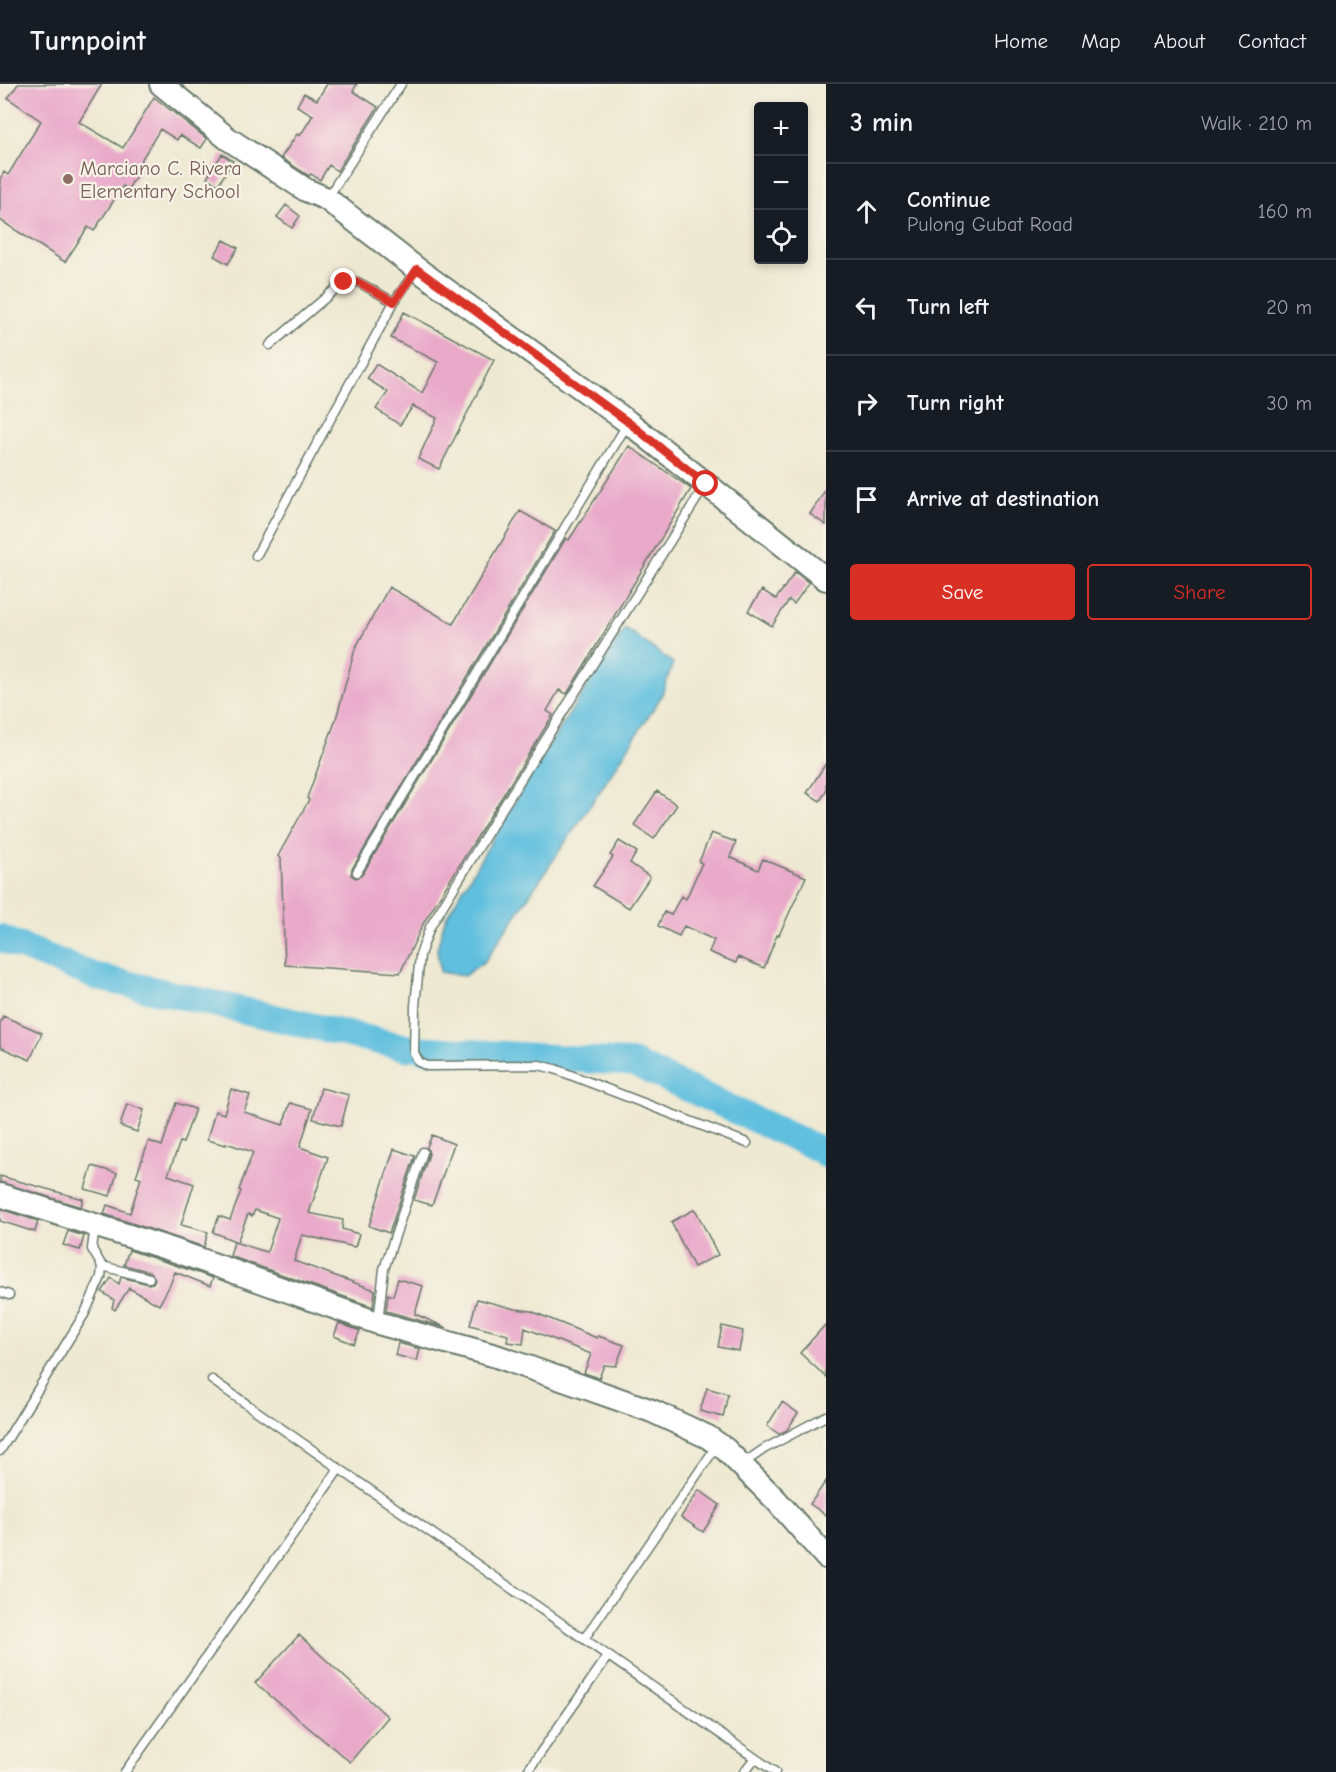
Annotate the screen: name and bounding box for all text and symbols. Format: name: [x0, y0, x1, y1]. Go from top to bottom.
text: Turnpoint: [30, 25, 146, 57]
text: Home: [994, 29, 1048, 53]
text: Map: [1081, 29, 1121, 53]
text: About: [1154, 29, 1205, 53]
text: Contact: [1238, 29, 1306, 53]
map controls: [754, 102, 808, 264]
button: +: [754, 102, 808, 156]
text: 3 min: [850, 108, 913, 138]
text: Walk · 210 m: [1201, 112, 1312, 135]
button: −: [754, 156, 808, 210]
place label: Marciano C. Rivera Elementary School: [80, 157, 242, 203]
marker: Marciano C. Rivera Elementary School: [61, 172, 75, 186]
text: Continue: [907, 187, 990, 213]
icon: ahead: [850, 195, 883, 228]
text: 160 m: [1258, 200, 1312, 223]
button: locate: [754, 210, 808, 264]
text: Pulong Gubat Road: [907, 213, 1073, 236]
route end: [330, 268, 356, 294]
icon: left: [850, 291, 883, 324]
text: Turn left: [907, 294, 989, 320]
text: 20 m: [1266, 296, 1312, 319]
icon: right: [850, 387, 883, 420]
text: Turn right: [907, 390, 1004, 416]
text: 30 m: [1266, 392, 1312, 415]
route start: [692, 470, 718, 496]
icon: arrive: [850, 483, 883, 516]
text: Arrive at destination: [907, 486, 1099, 512]
button: Save: [850, 564, 1075, 620]
button: Share: [1087, 564, 1312, 620]

